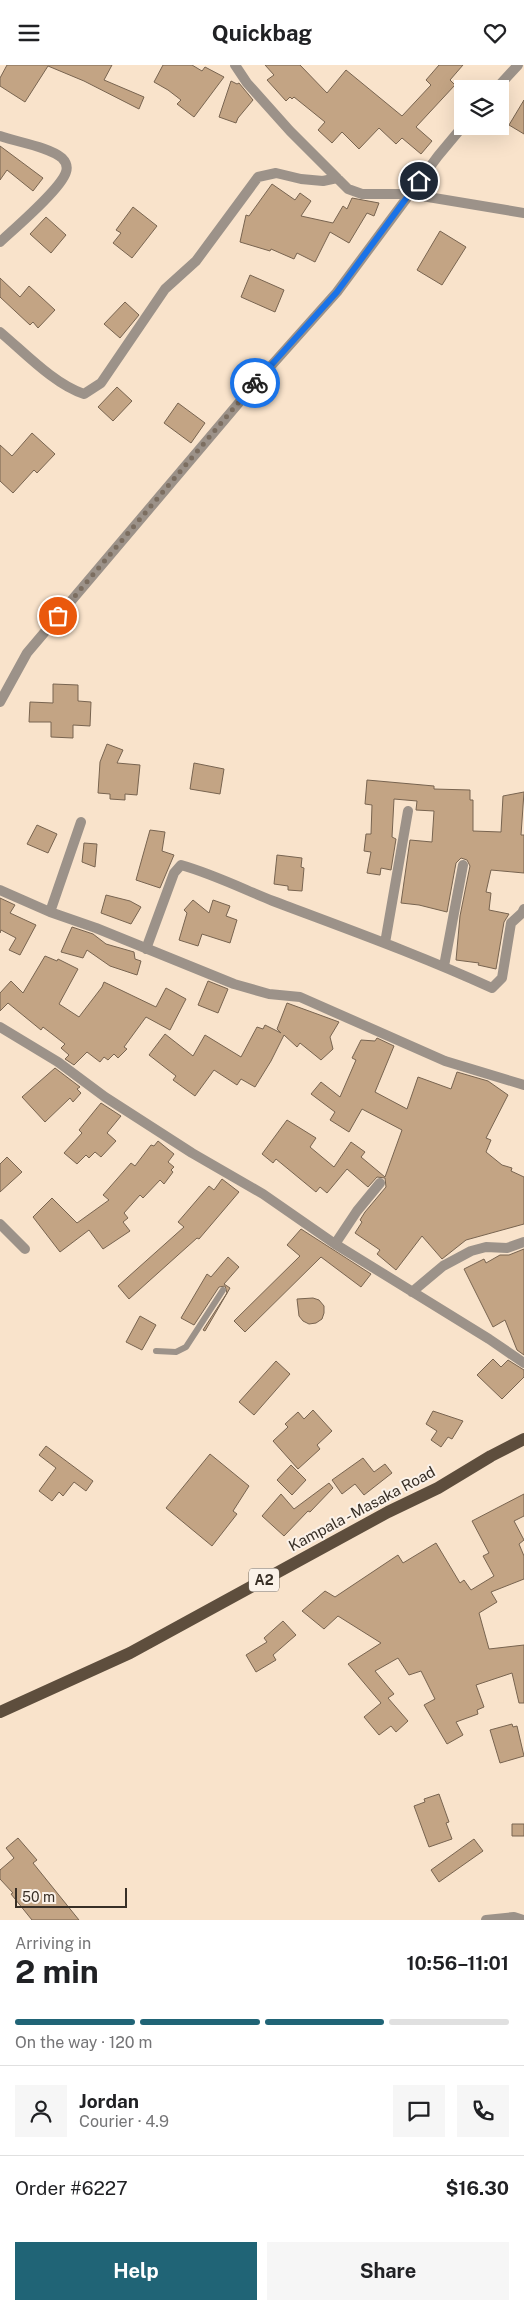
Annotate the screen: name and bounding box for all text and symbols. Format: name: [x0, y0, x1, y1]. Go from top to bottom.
icon: menu: [15, 19, 43, 47]
icon: heart: [481, 19, 509, 47]
text: Quickbag: [212, 20, 312, 46]
map controls: [454, 80, 509, 135]
button: layers: [454, 80, 509, 135]
pin: [398, 160, 440, 202]
icon: home: [405, 167, 433, 195]
courier: [230, 358, 280, 408]
icon: bike: [241, 369, 269, 397]
pin: [37, 595, 79, 637]
icon: bag: [44, 602, 72, 630]
street label: Kampala - Masaka Road: [286, 1463, 438, 1554]
road number: A2: [249, 1569, 279, 1591]
scale bar: [15, 1885, 128, 1908]
text: 50 m: [22, 1889, 55, 1905]
text: Arriving in: [15, 1934, 91, 1953]
text: 10:56–11:01: [406, 1952, 509, 1974]
text: 2 min: [15, 1953, 99, 1990]
text: On the way · 120 m: [15, 2033, 152, 2052]
button: person: [15, 2085, 67, 2137]
button: chat: [393, 2085, 445, 2137]
button: phone: [457, 2085, 509, 2137]
text: Jordan: [79, 2090, 139, 2112]
text: Courier · 4.9: [79, 2112, 169, 2131]
text: Order #6227: [15, 2177, 128, 2199]
text: $16.30: [445, 2177, 509, 2199]
button: Help: [15, 2242, 257, 2300]
button: Share: [267, 2242, 509, 2300]

